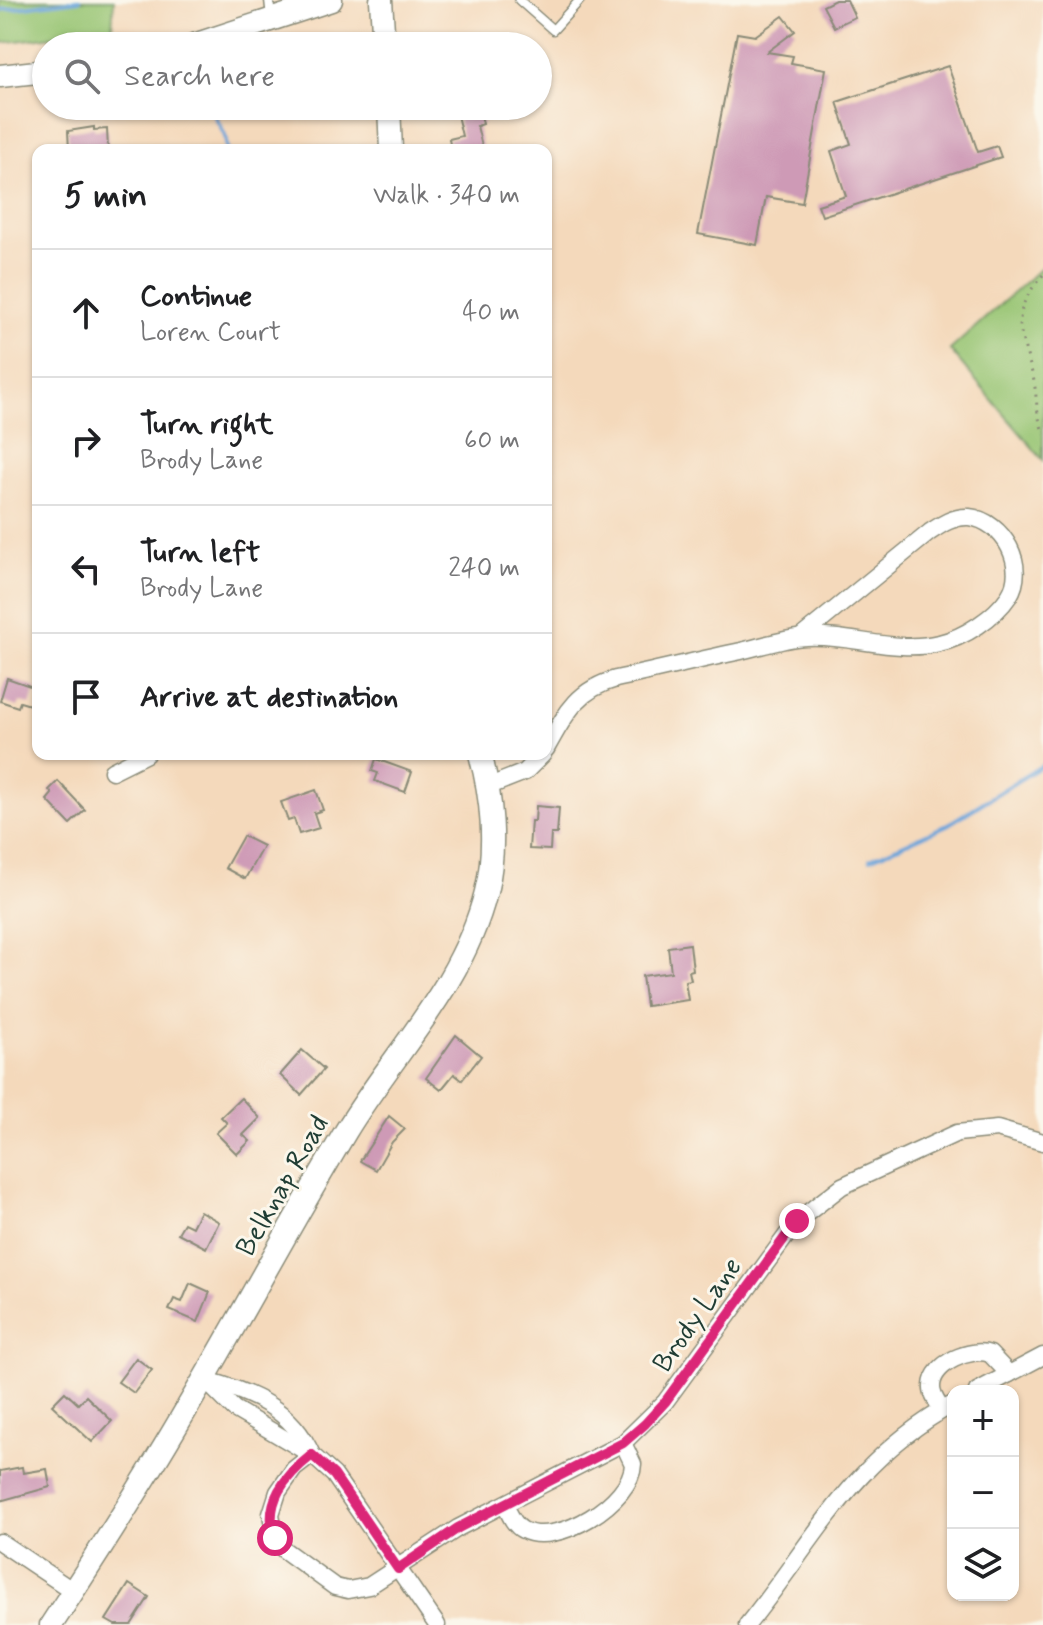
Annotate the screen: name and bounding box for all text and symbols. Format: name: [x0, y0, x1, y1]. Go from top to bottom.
search box: [32, 32, 552, 120]
icon: search: [60, 54, 104, 98]
text: Search here: [124, 57, 275, 96]
text: 5 min: [64, 174, 147, 219]
text: Walk · 340 m: [373, 179, 520, 213]
text: Continue: [140, 277, 252, 316]
icon: ahead: [64, 291, 108, 335]
text: 40 m: [462, 296, 520, 330]
text: Loren Court: [140, 316, 281, 350]
text: Turn right: [140, 405, 273, 444]
icon: right: [64, 419, 108, 463]
text: 60 m: [464, 424, 520, 458]
text: Brody Lane: [140, 444, 263, 478]
text: Turn left: [140, 533, 260, 572]
icon: left: [64, 547, 108, 591]
text: 240 m: [448, 552, 520, 586]
text: Brody Lane: [140, 572, 263, 606]
icon: arrive: [64, 675, 108, 719]
text: Arrive at destination: [140, 678, 398, 717]
street label: Belknap Road: [228, 1109, 338, 1264]
route end: [779, 1203, 815, 1239]
street label: Brody Lane: [645, 1251, 751, 1380]
map controls: [947, 1385, 1019, 1601]
button: +: [947, 1385, 1019, 1457]
button: −: [947, 1457, 1019, 1529]
route start: [257, 1520, 293, 1556]
button: layers: [947, 1529, 1019, 1601]

